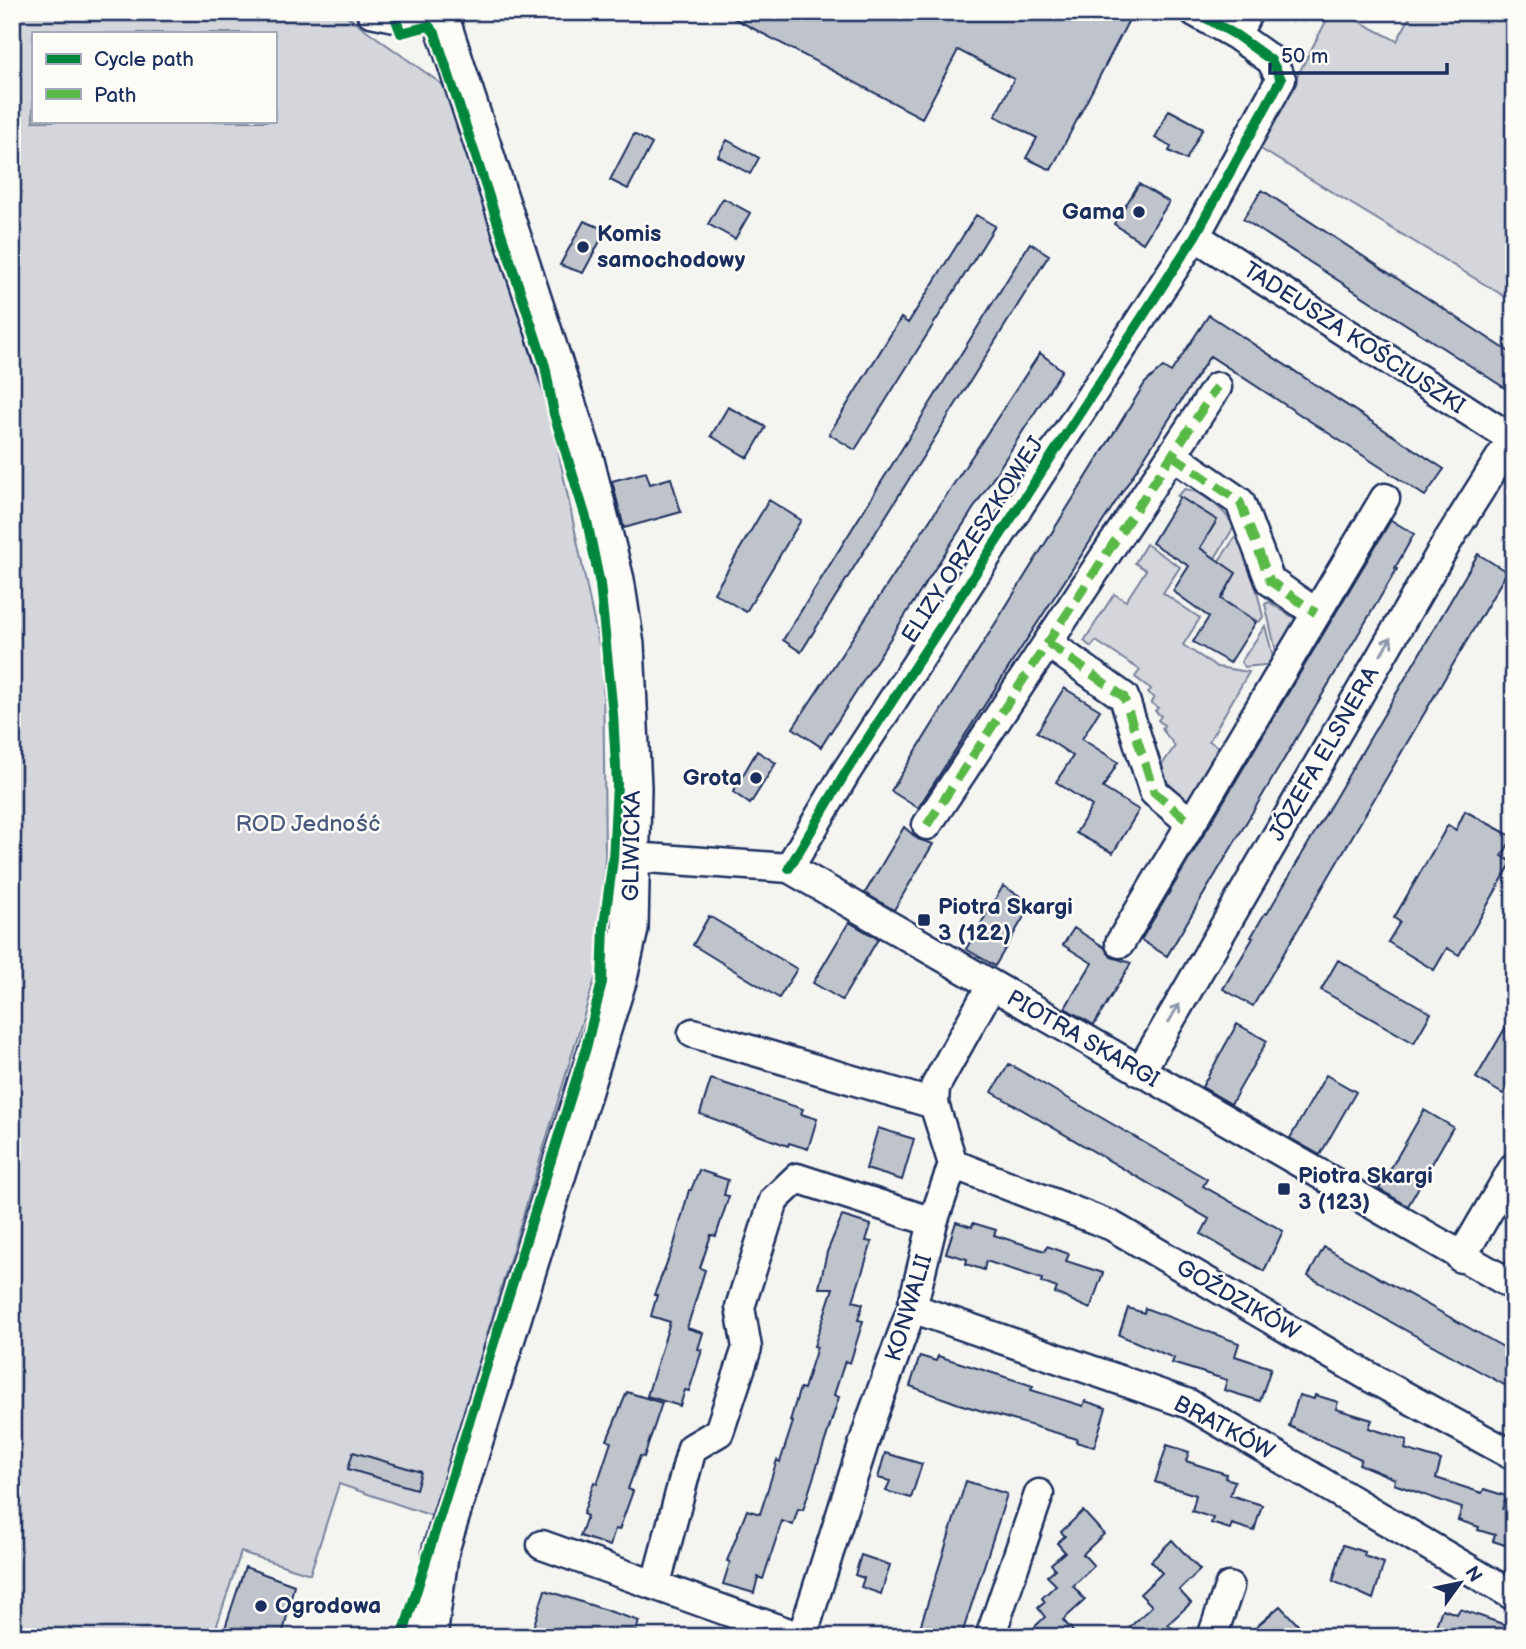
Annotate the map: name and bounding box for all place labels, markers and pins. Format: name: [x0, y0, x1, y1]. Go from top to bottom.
place label: Gama: [1062, 198, 1125, 226]
marker: Gama: [1131, 204, 1147, 220]
place label: Komis samochodowy: [597, 220, 746, 274]
marker: Komis samochodowy: [575, 239, 591, 255]
place label: Grota: [683, 764, 742, 792]
marker: Grota: [748, 770, 764, 786]
place label: Piotra Skargi 3 (122): [938, 893, 1073, 947]
marker: Piotra Skargi 3 (122): [916, 912, 932, 928]
place label: Piotra Skargi 3 (123): [1298, 1162, 1433, 1216]
marker: Piotra Skargi 3 (123): [1276, 1181, 1292, 1197]
place label: Ogrodowa: [275, 1592, 381, 1620]
marker: Ogrodowa: [253, 1598, 269, 1614]

